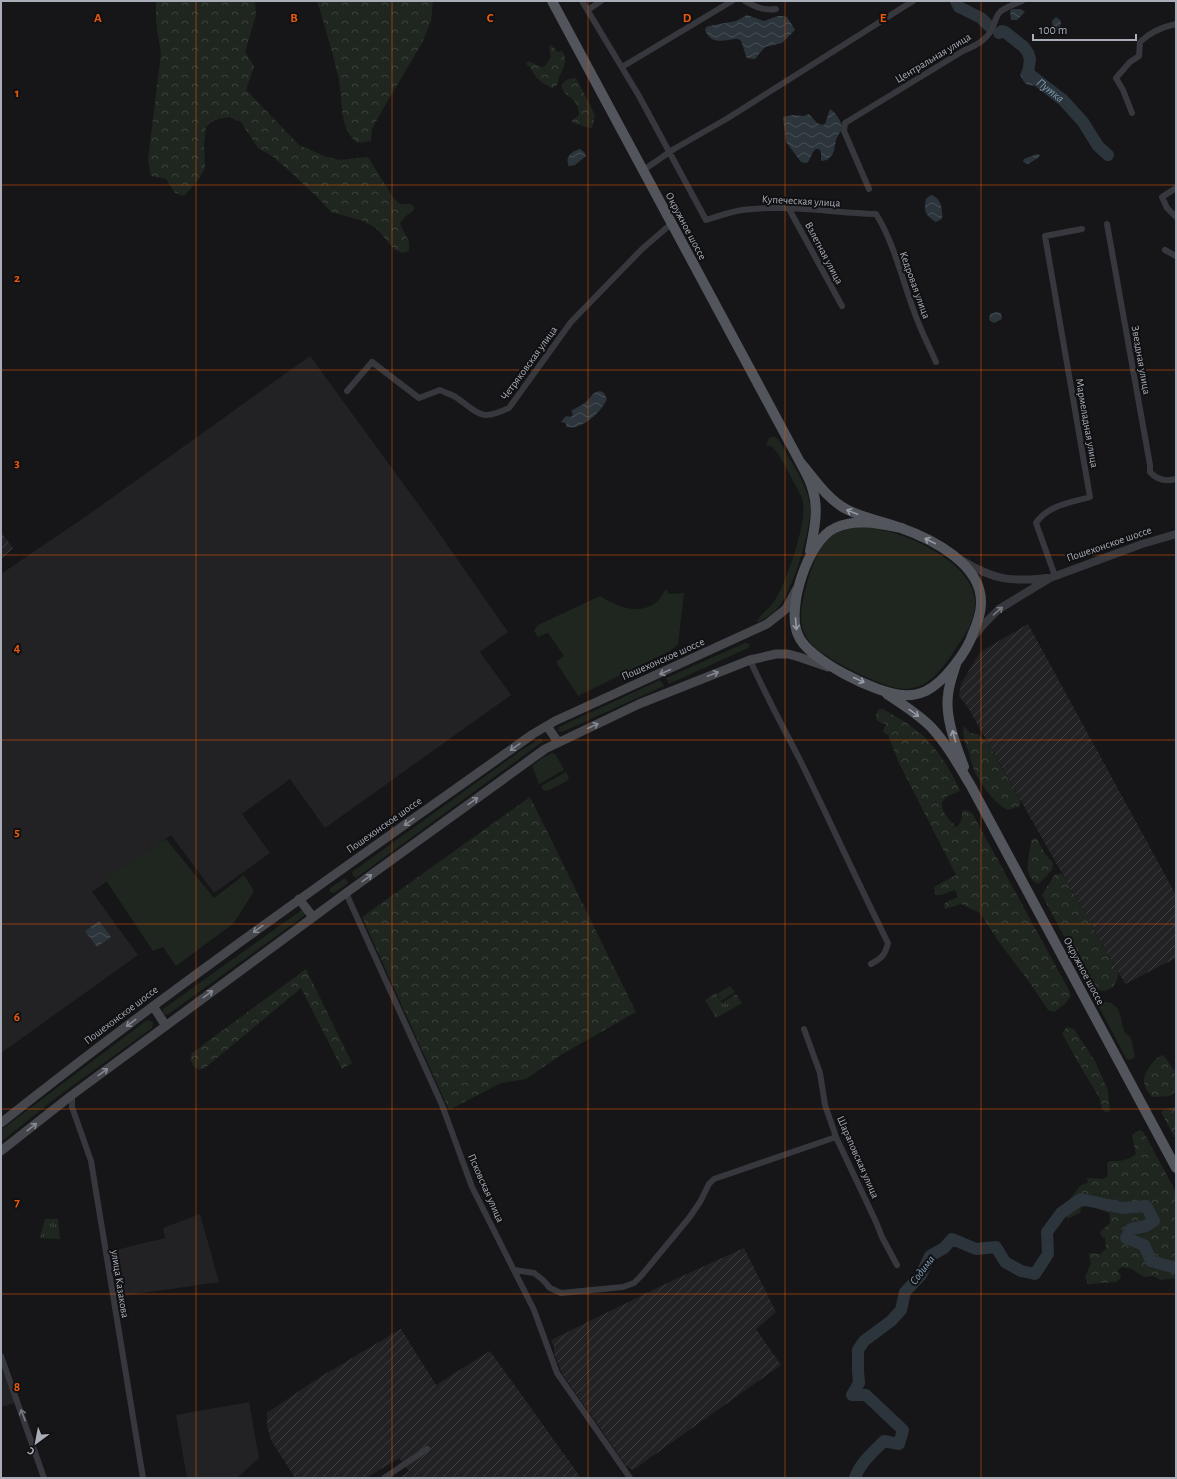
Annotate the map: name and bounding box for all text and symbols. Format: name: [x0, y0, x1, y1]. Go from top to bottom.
text: A: [94, 12, 102, 25]
text: B: [290, 12, 298, 25]
text: C: [487, 12, 494, 25]
text: D: [683, 12, 692, 25]
text: E: [880, 12, 887, 25]
scale bar: [1033, 16, 1136, 42]
text: 100 m: [1039, 24, 1067, 36]
street label: Центральная улица: [893, 31, 973, 85]
water label: Путка: [1035, 76, 1066, 104]
text: 1: [15, 87, 19, 100]
street label: Окружное шоссе: [664, 190, 708, 262]
street label: Купеческая улица: [761, 193, 841, 209]
street label: Взлетная улица: [803, 220, 845, 286]
street label: Кедровая улица: [898, 250, 932, 320]
text: 2: [14, 272, 20, 285]
street label: Четряковская улица: [499, 324, 559, 402]
street label: Звездная улица: [1130, 325, 1152, 395]
street label: Мармеладная улица: [1074, 377, 1100, 469]
text: 3: [14, 457, 20, 470]
one-way arrow: [847, 507, 859, 515]
street label: Пошехонское шоссе: [1065, 524, 1153, 564]
one-way arrow: [924, 536, 936, 544]
one-way arrow: [992, 606, 1003, 615]
one-way arrow: [792, 617, 799, 630]
street label: Пошехонское шоссе: [620, 636, 706, 682]
text: 4: [14, 642, 21, 655]
one-way arrow: [659, 668, 671, 676]
one-way arrow: [706, 670, 718, 678]
one-way arrow: [853, 677, 865, 684]
one-way arrow: [908, 709, 919, 717]
one-way arrow: [587, 722, 599, 729]
one-way arrow: [950, 729, 957, 742]
one-way arrow: [510, 743, 521, 751]
street label: Пошехонское шоссе: [344, 795, 424, 855]
one-way arrow: [467, 797, 478, 805]
one-way arrow: [404, 818, 415, 826]
text: 5: [14, 826, 20, 839]
one-way arrow: [362, 873, 373, 882]
one-way arrow: [253, 925, 264, 933]
street label: Окружное шоссе: [1062, 935, 1106, 1007]
street label: Пошехонское шоссе: [82, 984, 160, 1046]
one-way arrow: [202, 990, 213, 999]
text: 6: [14, 1011, 20, 1024]
one-way arrow: [125, 1019, 136, 1027]
one-way arrow: [98, 1067, 109, 1076]
street label: Шараповская улица: [835, 1114, 881, 1200]
one-way arrow: [26, 1122, 37, 1131]
street label: Псковская улица: [466, 1152, 506, 1224]
text: 7: [14, 1196, 20, 1209]
street label: улица Казакова: [109, 1248, 131, 1319]
water label: Содима: [907, 1253, 937, 1287]
text: 8: [14, 1381, 20, 1394]
one-way arrow: [19, 1408, 26, 1421]
north arrow: [16, 1423, 56, 1463]
text: С: [25, 1445, 36, 1457]

